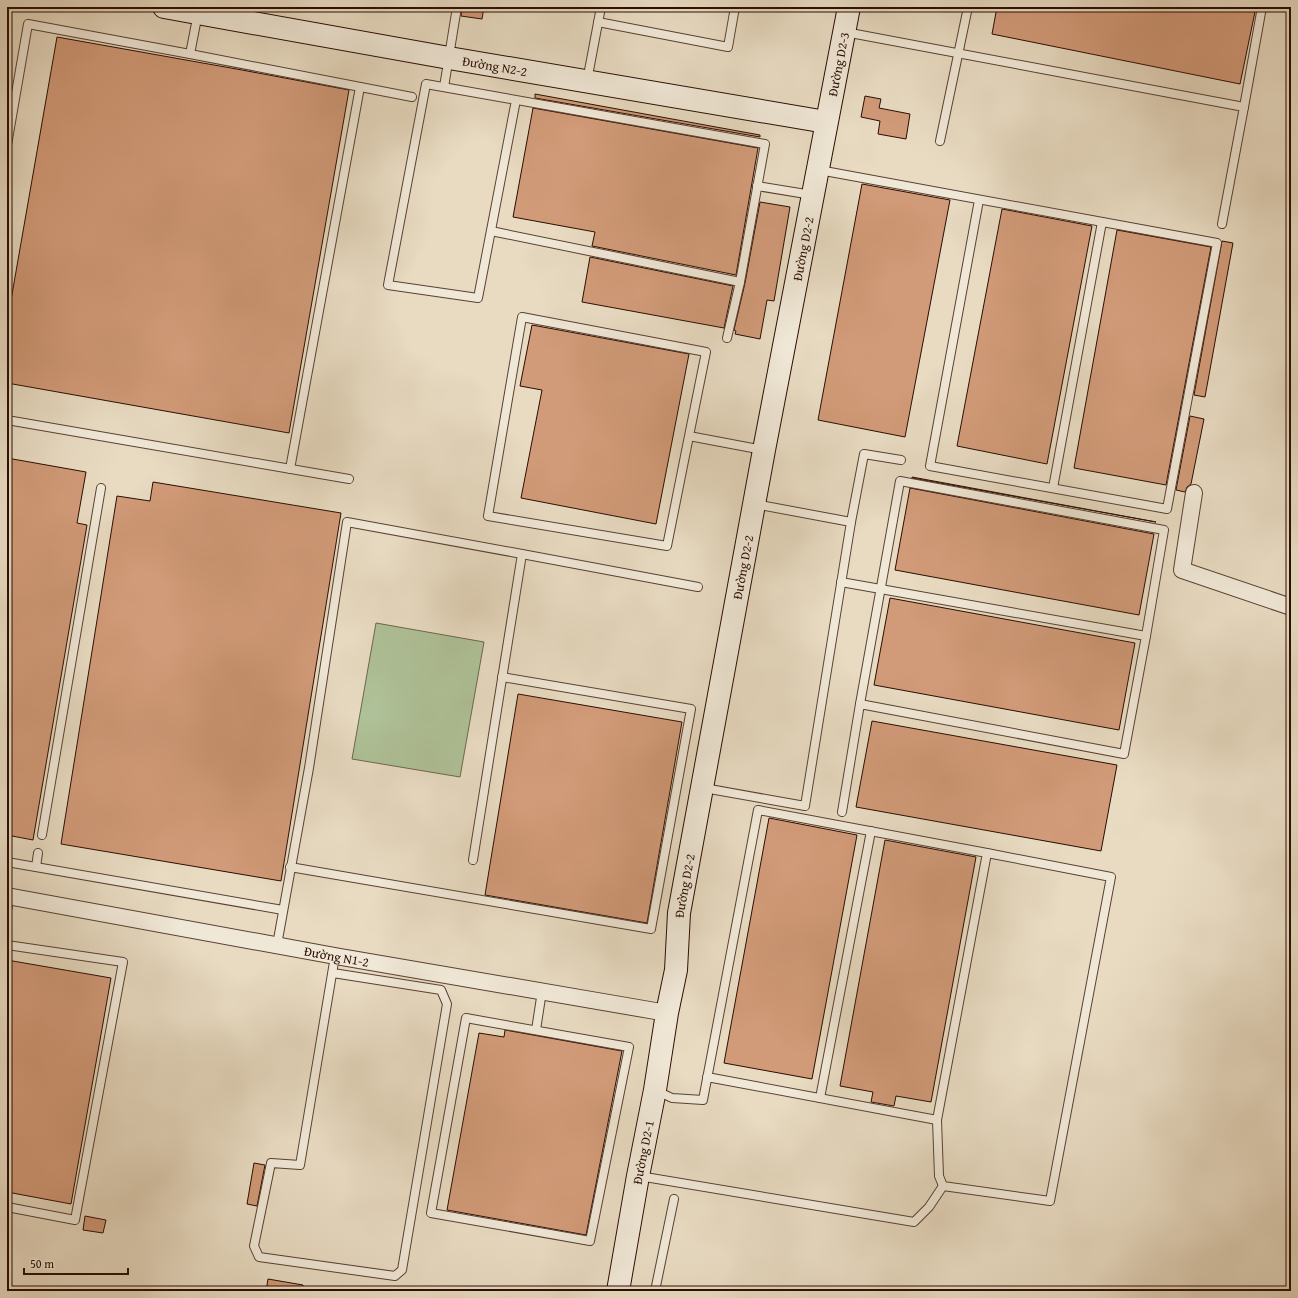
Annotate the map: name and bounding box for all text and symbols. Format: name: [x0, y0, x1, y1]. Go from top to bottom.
street label: Đường D2-3: [823, 31, 854, 98]
street label: Đường N2-2: [461, 51, 529, 81]
street label: Đường D2-2: [788, 215, 819, 283]
street label: Đường D2-2: [728, 534, 758, 601]
street label: Đường D2-2: [670, 852, 700, 918]
street label: Đường N1-2: [303, 942, 370, 972]
street label: Đường D2-1: [628, 1119, 659, 1186]
scale bar: [24, 1250, 128, 1276]
text: 50 m: [30, 1255, 54, 1272]

